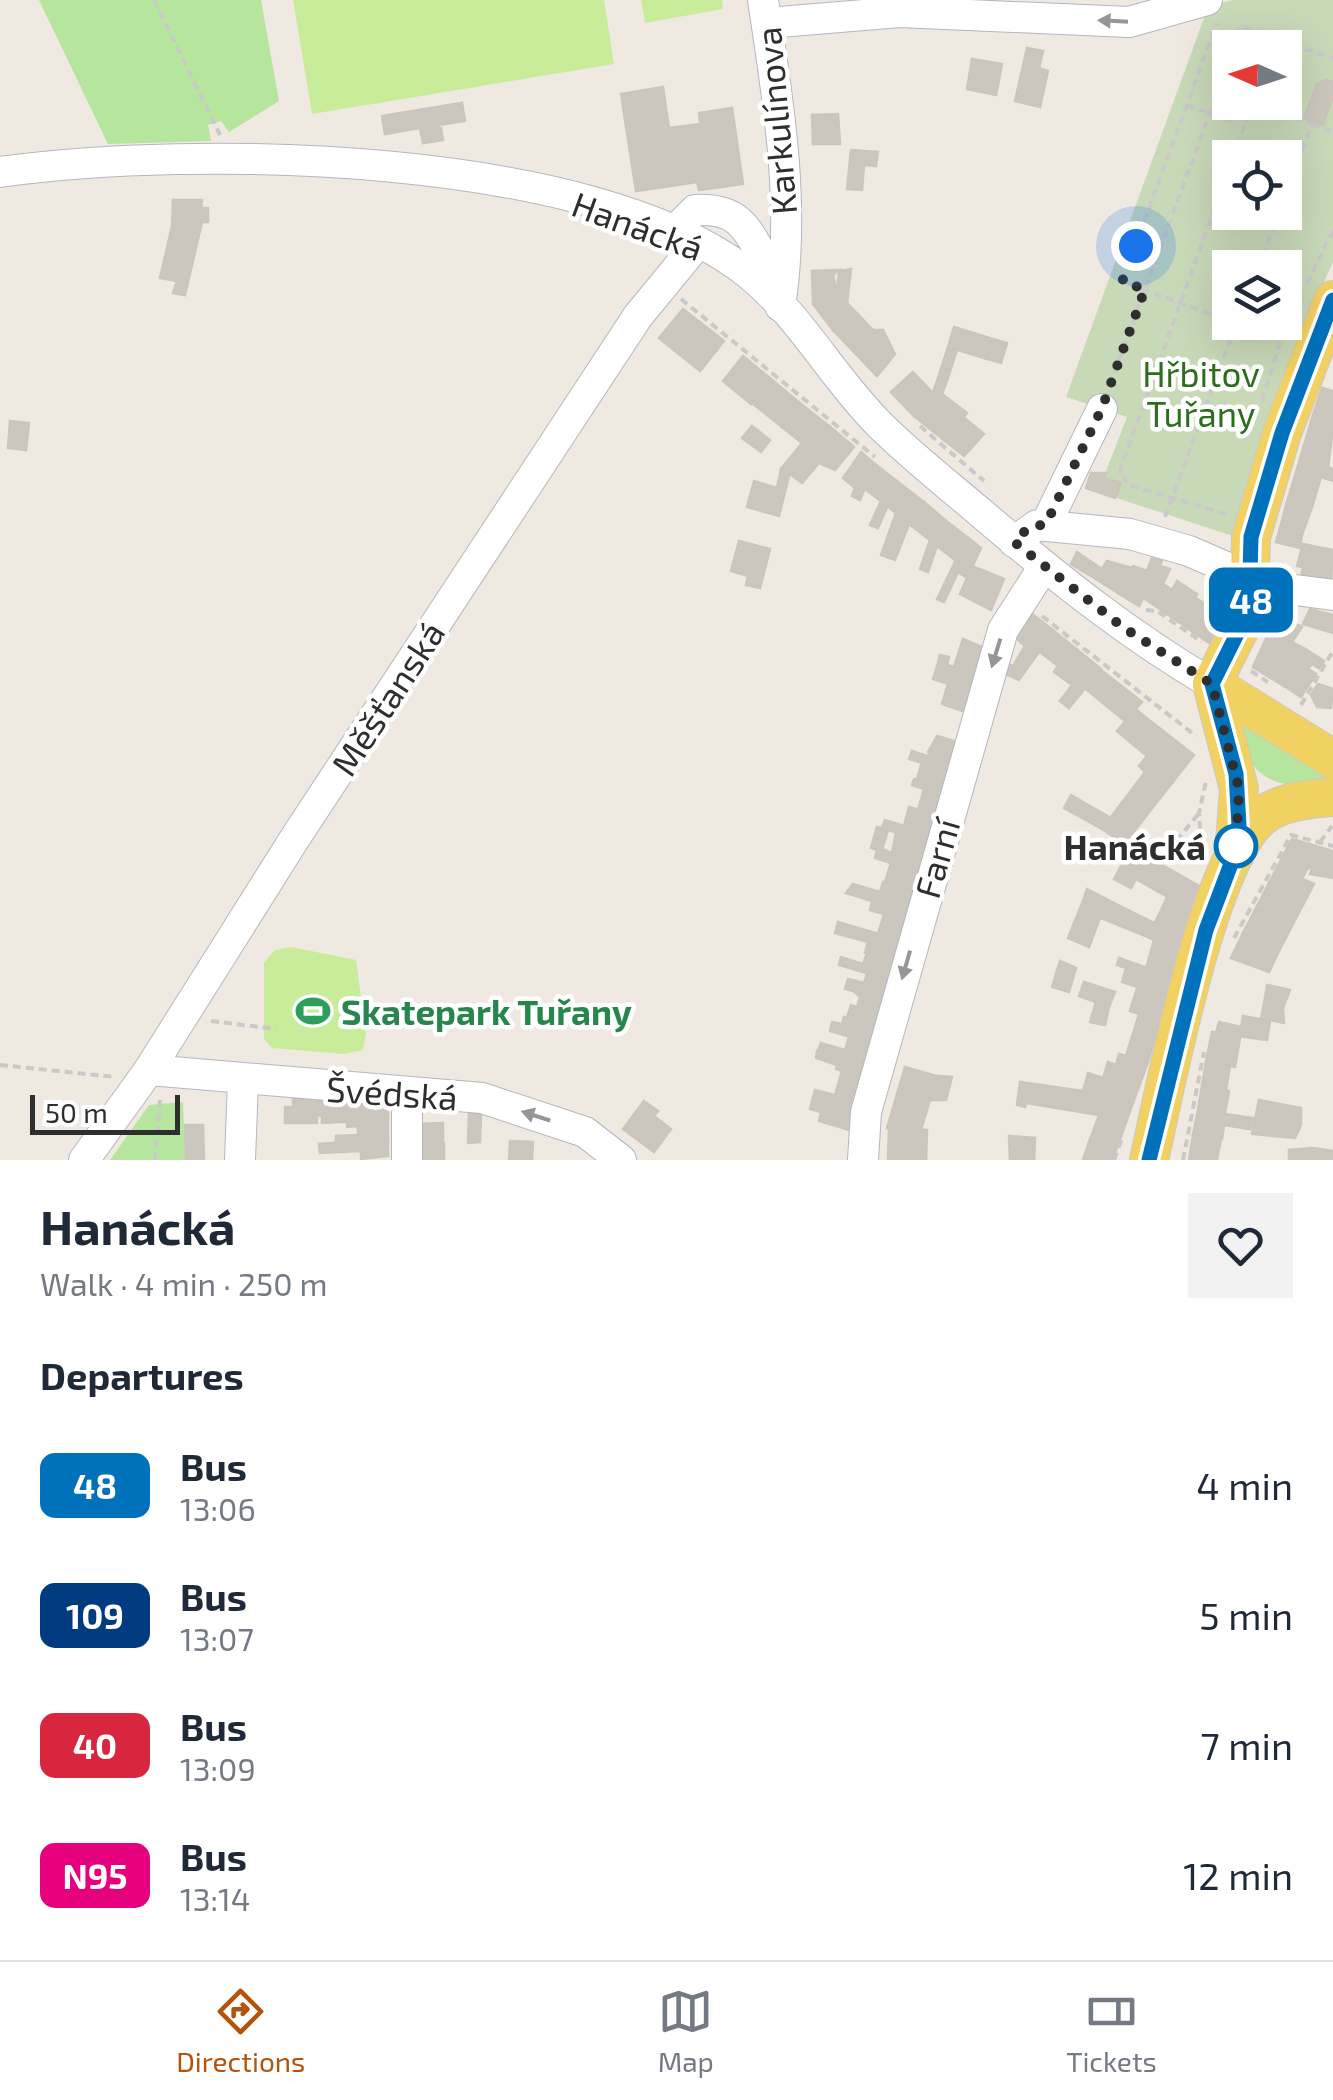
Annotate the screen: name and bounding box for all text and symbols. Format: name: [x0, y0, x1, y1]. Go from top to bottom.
one-way arrow: [1096, 13, 1128, 29]
street label: Karkulínova: [746, 25, 804, 217]
north arrow: [1212, 30, 1302, 120]
map controls: [1212, 30, 1302, 340]
button: locate: [1212, 140, 1302, 230]
street label: Hanácká: [567, 182, 709, 268]
your location: [1111, 221, 1161, 271]
button: layers: [1212, 250, 1302, 340]
park label: Hřbitov Tuřany: [1142, 352, 1260, 434]
line badge: 48: [1206, 568, 1296, 632]
text: 48: [1229, 579, 1273, 621]
street label: Měšťanská: [322, 613, 452, 783]
one-way arrow: [988, 638, 1003, 668]
street label: Farní: [905, 812, 968, 902]
place label: Hanácká: [1064, 825, 1206, 867]
marker: Hanácká: [1215, 825, 1257, 867]
one-way arrow: [897, 950, 913, 981]
place label: Skatepark Tuřany: [341, 990, 632, 1033]
sports icon: Skatepark Tuřany: [294, 992, 332, 1030]
street label: Švédská: [325, 1066, 459, 1118]
scale bar: [30, 1090, 180, 1134]
text: 50 m: [45, 1095, 108, 1129]
one-way arrow: [520, 1107, 550, 1122]
button: heart: [1188, 1193, 1293, 1298]
text: Hanácká: [40, 1197, 235, 1255]
text: Walk · 4 min · 250 m: [40, 1264, 328, 1302]
text: Departures: [40, 1352, 244, 1398]
text: Bus: [180, 1443, 247, 1489]
text: 4 min: [1196, 1462, 1293, 1508]
text: 48: [73, 1464, 117, 1506]
text: 13:06: [180, 1489, 256, 1527]
text: Bus: [180, 1573, 247, 1619]
text: 5 min: [1199, 1592, 1293, 1638]
text: 109: [66, 1594, 124, 1636]
text: 13:07: [180, 1619, 254, 1657]
text: Bus: [180, 1703, 247, 1749]
text: 7 min: [1200, 1722, 1293, 1768]
text: 40: [73, 1724, 117, 1766]
text: 13:09: [180, 1749, 256, 1787]
text: Bus: [180, 1833, 247, 1879]
text: 12 min: [1183, 1852, 1293, 1898]
text: N95: [62, 1854, 128, 1896]
text: 13:14: [180, 1879, 251, 1917]
tab: Directions: [176, 1984, 305, 2078]
tab: Map: [658, 1984, 714, 2078]
tab: Tickets: [1066, 1984, 1157, 2078]

